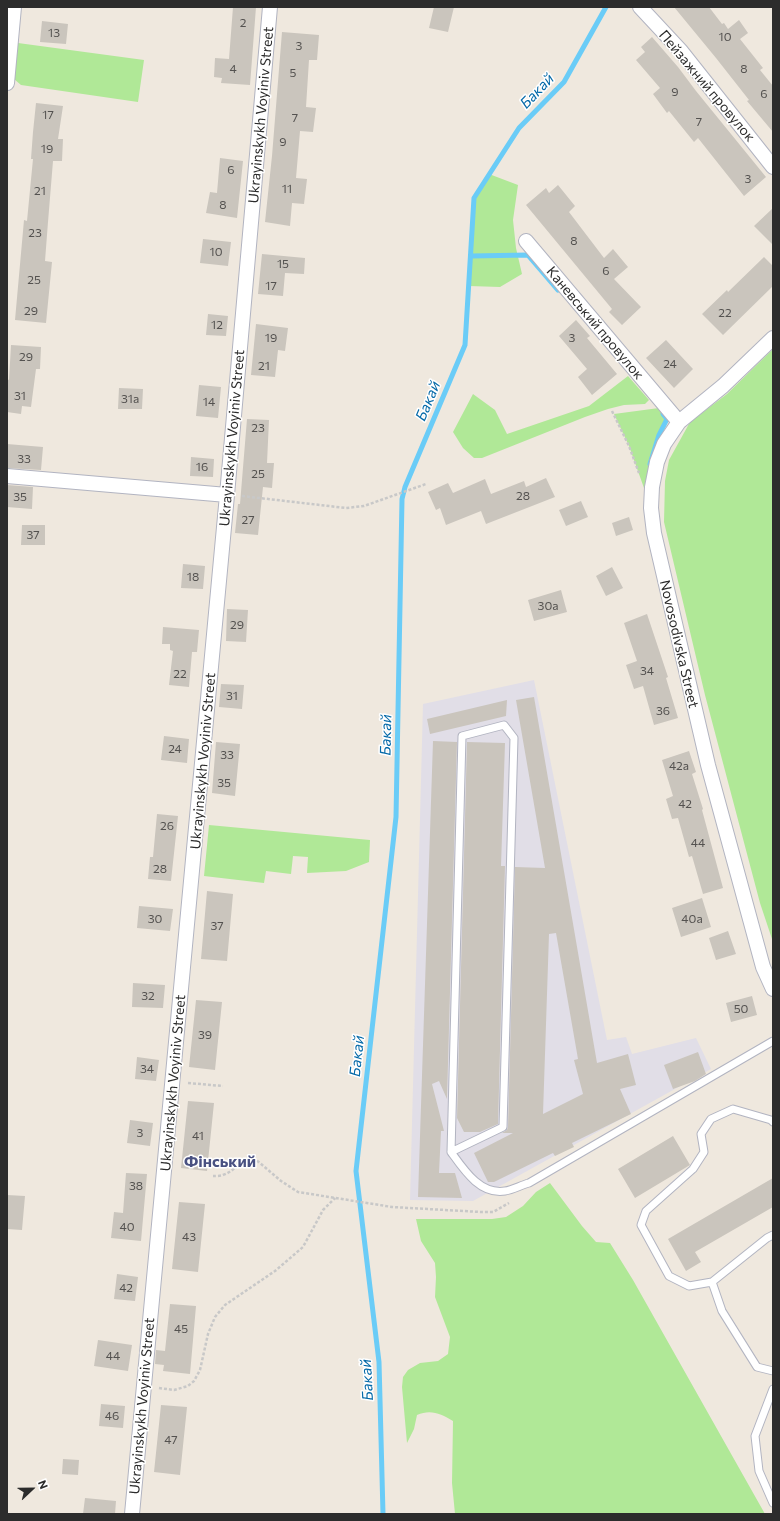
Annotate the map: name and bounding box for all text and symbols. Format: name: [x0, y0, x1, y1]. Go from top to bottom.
house number: 2: [240, 16, 246, 30]
house number: 13: [48, 26, 60, 40]
street label: Ukrayinskykh Voyiniv Street: [245, 26, 277, 204]
street label: Пейзажний провулок: [655, 27, 759, 145]
house number: 10: [719, 30, 731, 44]
house number: 3: [296, 39, 302, 53]
house number: 4: [229, 62, 237, 76]
house number: 8: [740, 62, 748, 76]
house number: 5: [290, 66, 296, 80]
water label: Бакай: [516, 70, 558, 112]
house number: 9: [671, 85, 679, 99]
house number: 6: [760, 87, 768, 101]
house number: 17: [42, 108, 54, 122]
house number: 7: [292, 111, 298, 125]
house number: 7: [696, 115, 702, 129]
house number: 9: [279, 135, 287, 149]
house number: 19: [41, 142, 53, 156]
house number: 6: [227, 163, 235, 177]
house number: 3: [745, 172, 751, 186]
house number: 11: [282, 182, 292, 196]
house number: 21: [34, 184, 46, 198]
house number: 8: [219, 198, 227, 212]
house number: 23: [28, 226, 42, 240]
house number: 8: [570, 234, 578, 248]
house number: 10: [210, 245, 222, 259]
house number: 15: [277, 257, 289, 271]
street label: Каневський провулок: [543, 263, 647, 383]
house number: 6: [602, 264, 610, 278]
house number: 25: [27, 273, 41, 287]
house number: 17: [265, 279, 277, 293]
house number: 29: [24, 304, 38, 318]
house number: 22: [718, 306, 732, 320]
house number: 12: [211, 318, 223, 332]
house number: 19: [265, 331, 277, 345]
house number: 3: [569, 331, 575, 345]
street label: Ukrayinskykh Voyiniv Street: [216, 349, 248, 527]
house number: 29: [19, 350, 33, 364]
house number: 24: [663, 357, 677, 371]
house number: 21: [258, 359, 270, 373]
water label: Бакай: [412, 378, 444, 424]
house number: 31: [14, 389, 26, 403]
house number: 31а: [121, 392, 139, 406]
house number: 14: [203, 395, 215, 409]
house number: 23: [251, 421, 265, 435]
house number: 33: [17, 452, 31, 466]
house number: 16: [196, 460, 208, 474]
house number: 25: [251, 467, 265, 481]
house number: 28: [516, 489, 530, 503]
house number: 35: [13, 490, 27, 504]
house number: 27: [242, 513, 254, 527]
house number: 37: [26, 528, 40, 542]
house number: 18: [187, 570, 199, 584]
street label: Novosodivska Street: [656, 578, 702, 710]
house number: 30а: [538, 599, 558, 613]
house number: 29: [230, 618, 244, 632]
house number: 34: [640, 664, 654, 678]
house number: 22: [173, 667, 187, 681]
street label: Ukrayinskykh Voyiniv Street: [187, 672, 219, 850]
house number: 31: [226, 689, 238, 703]
house number: 36: [656, 704, 670, 718]
water label: Бакай: [377, 714, 395, 756]
house number: 24: [168, 742, 182, 756]
house number: 33: [220, 748, 234, 762]
house number: 42а: [669, 759, 689, 773]
house number: 35: [217, 776, 231, 790]
house number: 42: [678, 797, 692, 811]
house number: 26: [160, 819, 174, 833]
house number: 44: [691, 836, 705, 850]
house number: 28: [153, 862, 167, 876]
house number: 30: [148, 912, 162, 926]
house number: 40а: [681, 912, 703, 926]
house number: 37: [210, 919, 224, 933]
house number: 32: [141, 989, 155, 1003]
street label: Ukrayinskykh Voyiniv Street: [157, 994, 189, 1172]
house number: 50: [734, 1002, 748, 1016]
house number: 39: [198, 1028, 212, 1042]
water label: Бакай: [346, 1034, 368, 1078]
house number: 34: [140, 1062, 154, 1076]
house number: 3: [137, 1126, 143, 1140]
house number: 41: [192, 1129, 204, 1143]
district label: Фінський: [184, 1152, 256, 1172]
house number: 38: [129, 1179, 143, 1193]
house number: 40: [119, 1220, 135, 1234]
house number: 43: [182, 1230, 196, 1244]
house number: 42: [119, 1281, 133, 1295]
street label: Ukrayinskykh Voyiniv Street: [126, 1317, 158, 1495]
house number: 45: [174, 1322, 188, 1336]
house number: 44: [106, 1349, 120, 1363]
water label: Бакай: [357, 1359, 377, 1401]
house number: 46: [105, 1409, 119, 1423]
house number: 47: [164, 1433, 178, 1447]
north arrow: [12, 1469, 52, 1509]
text: N: [36, 1478, 51, 1491]

